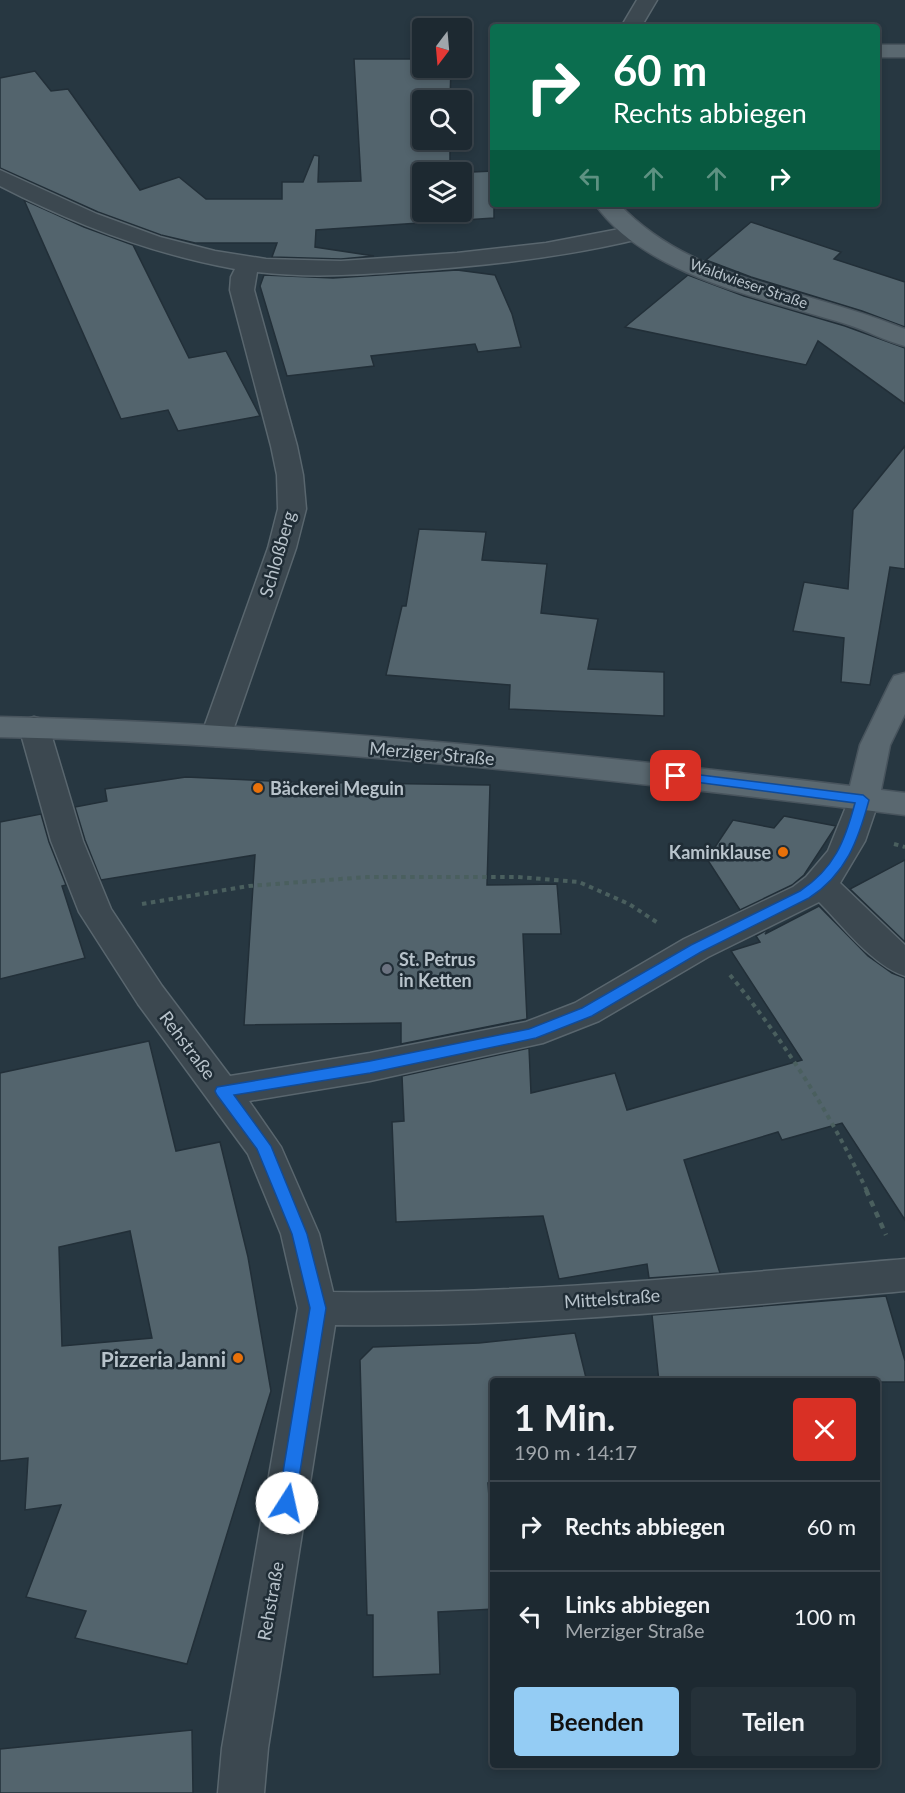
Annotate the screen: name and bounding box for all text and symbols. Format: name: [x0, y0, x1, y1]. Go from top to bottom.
north arrow: [412, 18, 472, 78]
map controls: [412, 18, 472, 222]
text: 60 m: [613, 45, 707, 95]
icon: right: [514, 48, 592, 126]
button: search: [412, 90, 472, 150]
text: Rechts abbiegen: [613, 96, 807, 129]
button: layers: [412, 162, 472, 222]
icon: left: [574, 162, 607, 195]
icon: ahead: [637, 162, 670, 195]
icon: ahead: [700, 162, 733, 195]
icon: right: [763, 162, 796, 195]
street label: Waldwieser Straße: [688, 254, 810, 312]
street label: Schloßberg: [254, 508, 300, 600]
street label: Merziger Straße: [368, 737, 496, 769]
pin: [650, 750, 701, 801]
icon: arrive: [659, 759, 692, 792]
place label: Bäckerei Meguin: [270, 777, 404, 799]
marker: Bäckerei Meguin: [251, 781, 265, 795]
place label: Kaminklause: [669, 841, 771, 863]
marker: Kaminklause: [776, 845, 790, 859]
place label: St. Petrus in Ketten: [399, 948, 476, 991]
marker: St. Petrus in Ketten: [380, 962, 394, 976]
street label: Rehstraße: [155, 1007, 221, 1083]
street label: Mittelstraße: [563, 1284, 661, 1312]
place label: Pizzeria Janni: [101, 1346, 226, 1371]
marker: Pizzeria Janni: [231, 1351, 245, 1365]
text: 1 Min.: [514, 1395, 615, 1439]
button: close: [793, 1398, 856, 1461]
text: 190 m · 14:17: [514, 1440, 637, 1464]
position arrow: [255, 1471, 319, 1535]
icon: right: [514, 1510, 547, 1543]
text: Rechts abbiegen: [565, 1513, 725, 1540]
text: 60 m: [807, 1513, 856, 1540]
street label: Rehstraße: [252, 1560, 288, 1642]
text: Links abbiegen: [565, 1591, 710, 1618]
icon: left: [514, 1600, 547, 1633]
text: 100 m: [794, 1603, 856, 1630]
text: Merziger Straße: [565, 1618, 705, 1642]
button: Beenden: [514, 1687, 679, 1756]
button: Teilen: [691, 1687, 856, 1756]

